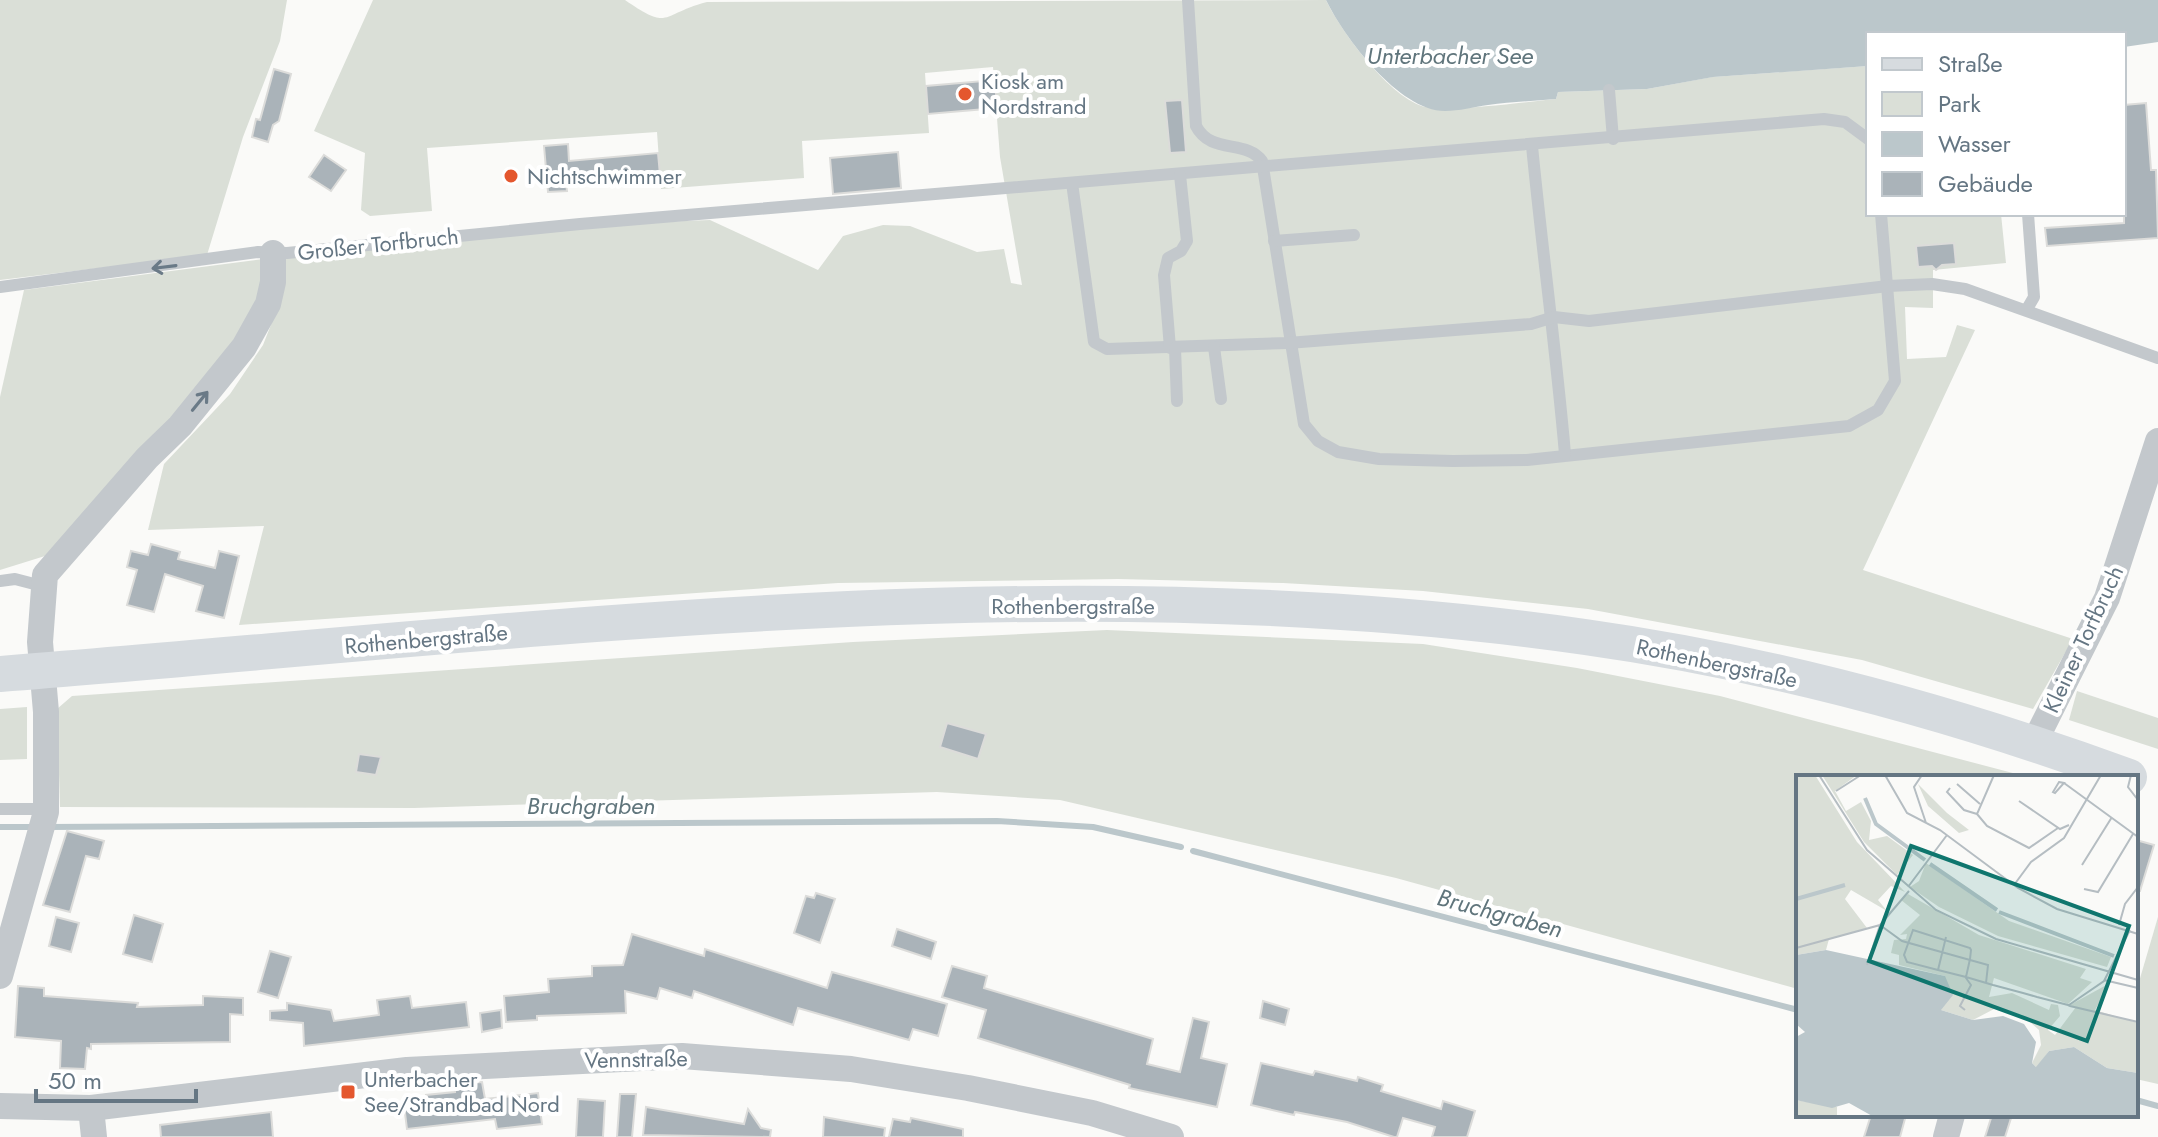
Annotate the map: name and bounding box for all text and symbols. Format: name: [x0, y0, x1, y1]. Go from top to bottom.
legend: [1866, 32, 2126, 216]
water label: Unterbacher See: [1367, 38, 1533, 73]
text: Straße: [1938, 46, 2003, 81]
place label: Kiosk am Nordstrand: [981, 65, 1087, 122]
marker: Kiosk am Nordstrand: [956, 85, 974, 103]
text: Park: [1938, 86, 1981, 121]
text: Wasser: [1938, 126, 2012, 161]
place label: Nichtschwimmer: [527, 160, 682, 192]
text: Gebäude: [1938, 166, 2033, 201]
marker: Nichtschwimmer: [502, 167, 520, 185]
street label: Großer Torfbruch: [296, 220, 460, 268]
one-way arrow: [152, 260, 177, 275]
one-way arrow: [191, 391, 209, 412]
street label: Kleiner Torfbruch: [2035, 560, 2131, 718]
street label: Rothenbergstraße: [991, 590, 1155, 622]
street label: Rothenbergstraße: [343, 616, 509, 662]
street label: Rothenbergstraße: [1634, 630, 1800, 696]
inset map: [1796, 775, 2138, 1117]
water label: Bruchgraben: [527, 788, 655, 823]
water label: Bruchgraben: [1433, 879, 1567, 947]
street label: Vennstraße: [584, 1042, 688, 1076]
scale bar: [36, 1053, 196, 1103]
text: 50 m: [48, 1063, 102, 1098]
place label: Unterbacher See/Strandbad Nord: [364, 1063, 560, 1120]
marker: Unterbacher See/Strandbad Nord: [339, 1083, 357, 1101]

